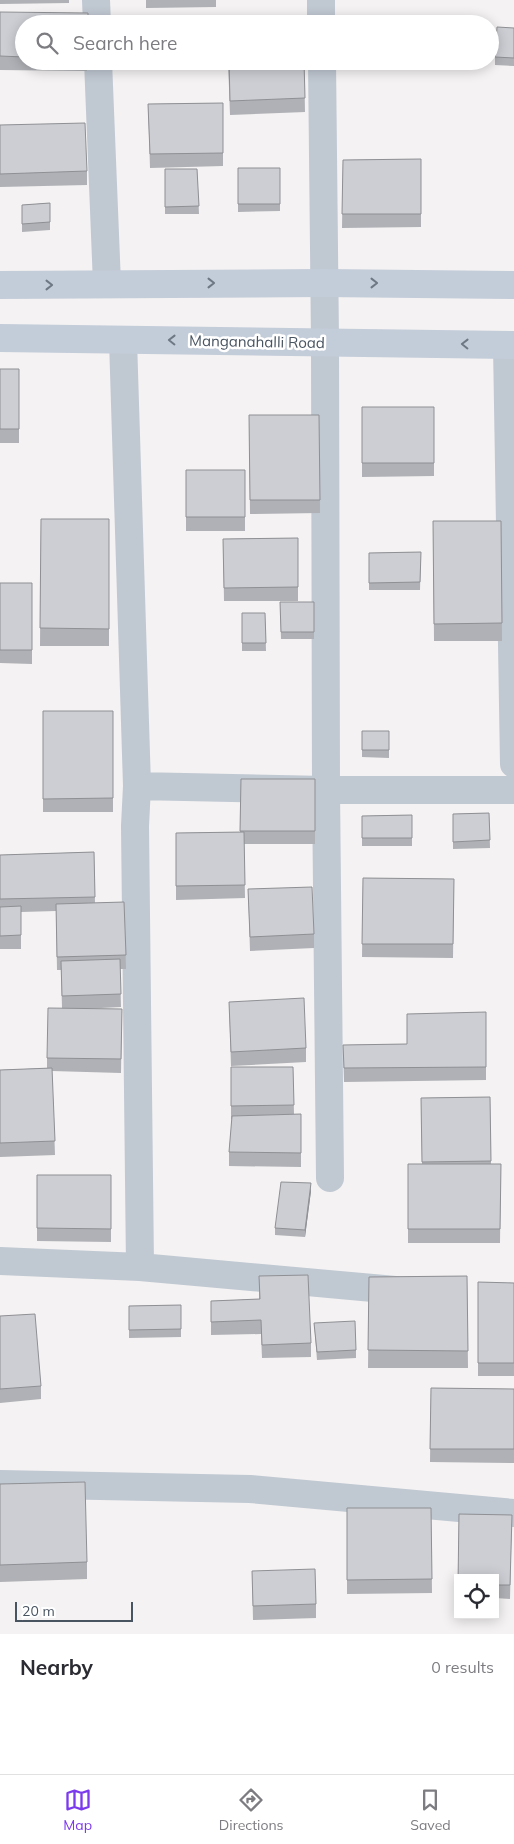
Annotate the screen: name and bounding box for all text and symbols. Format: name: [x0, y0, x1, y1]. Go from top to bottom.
search box: [15, 15, 499, 70]
icon: search: [33, 29, 61, 57]
text: Search here: [73, 31, 177, 55]
one-way arrow: [208, 278, 215, 288]
one-way arrow: [370, 278, 378, 289]
one-way arrow: [45, 279, 53, 290]
street label: Manganahalli Road: [189, 331, 325, 352]
one-way arrow: [167, 335, 175, 345]
one-way arrow: [461, 339, 469, 349]
map controls: [454, 1574, 499, 1619]
button: locate: [454, 1574, 499, 1619]
scale bar: [15, 1599, 132, 1622]
text: 20 m: [22, 1602, 55, 1620]
text: Nearby: [20, 1654, 93, 1680]
text: 0 results: [431, 1657, 494, 1677]
tab: Map: [63, 1786, 92, 1834]
tab: Directions: [219, 1786, 284, 1834]
tab: Saved: [410, 1786, 451, 1834]

